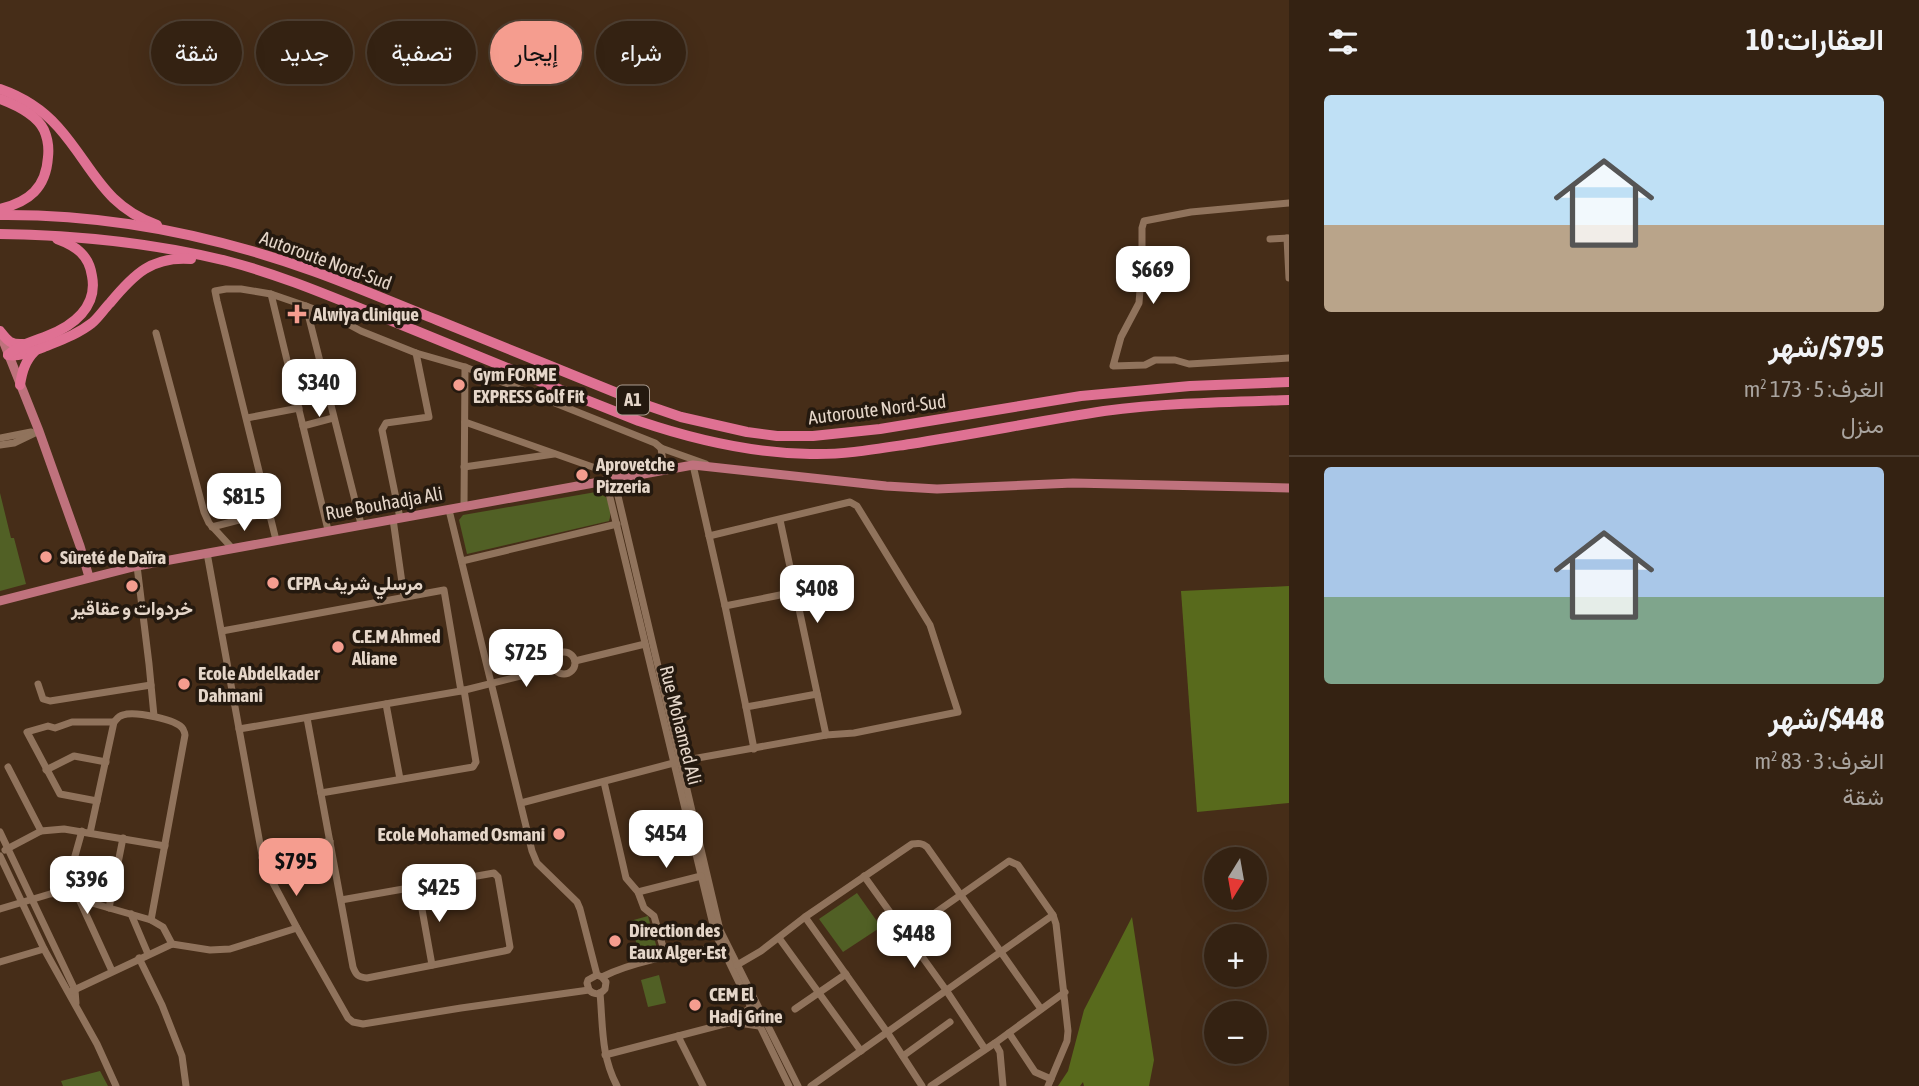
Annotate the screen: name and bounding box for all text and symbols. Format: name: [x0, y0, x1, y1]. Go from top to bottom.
chip: شقة: [151, 21, 242, 84]
chip: جديد: [256, 21, 353, 84]
chip: تصفية: [367, 21, 476, 84]
chip: إيجار: [490, 21, 582, 84]
chip: شراء: [596, 21, 686, 84]
text: العقارات: 10: [1746, 22, 1884, 56]
icon: filters: [1324, 23, 1362, 61]
icon: home: [1541, 140, 1667, 266]
street label: Autoroute Nord-Sud: [257, 226, 395, 294]
pin: $669: [1112, 246, 1194, 306]
text: $669: [1132, 256, 1174, 282]
place label: Alwiya clinique: [312, 303, 419, 325]
marker: Alwiya clinique: [287, 304, 307, 324]
text: $795/شهر: [1768, 329, 1884, 363]
pin: $340: [278, 360, 360, 419]
place label: Gym FORME EXPRESS Golf Fit: [473, 363, 585, 407]
text: $340: [298, 369, 340, 395]
text: الغرف: 5 · 173 m²: [1744, 376, 1884, 402]
marker: Gym FORME EXPRESS Golf Fit: [451, 377, 467, 393]
road number: A1: [617, 386, 649, 414]
street label: Autoroute Nord-Sud: [807, 390, 947, 428]
text: منزل: [1841, 412, 1884, 438]
place label: Aprovetche Pizzeria: [595, 453, 675, 497]
marker: Aprovetche Pizzeria: [574, 467, 590, 483]
pin: $815: [203, 474, 285, 533]
street label: Rue Bouhadja Ali: [324, 482, 444, 524]
text: $815: [223, 483, 265, 509]
icon: home: [1541, 512, 1667, 638]
place label: Sûreté de Daïra: [60, 546, 166, 568]
marker: Sûreté de Daïra: [38, 549, 54, 565]
pin: $408: [776, 566, 858, 625]
place label: CFPA مرسلي شريف: [287, 572, 423, 600]
marker: CFPA مرسلي شريف: [265, 575, 281, 591]
text: $408: [796, 575, 838, 601]
marker: خردوات و عقاقير: [124, 578, 140, 594]
place label: خردوات و عقاقير: [70, 597, 193, 621]
place label: C.E.M Ahmed Aliane: [351, 625, 440, 669]
pin: $725: [485, 630, 567, 689]
marker: C.E.M Ahmed Aliane: [330, 639, 346, 655]
text: $725: [505, 639, 547, 665]
place label: Ecole Abdelkader Dahmani: [198, 662, 320, 706]
street label: Rue Mohamed Ali: [656, 663, 706, 787]
marker: Ecole Abdelkader Dahmani: [176, 676, 192, 692]
text: $448/شهر: [1768, 701, 1884, 735]
text: الغرف: 3 · 83 m²: [1755, 748, 1884, 774]
text: شقة: [1842, 784, 1884, 810]
pin: $454: [625, 810, 707, 870]
text: $454: [645, 820, 687, 846]
place label: Ecole Mohamed Osmani: [377, 823, 545, 845]
marker: Ecole Mohamed Osmani: [551, 826, 567, 842]
pin: $795: [255, 838, 337, 898]
north arrow: [1204, 847, 1267, 910]
map controls: [1204, 847, 1267, 1064]
text: $795: [275, 848, 317, 874]
pin: $396: [46, 856, 128, 916]
pin: $425: [398, 864, 480, 924]
text: $396: [66, 866, 108, 892]
text: $425: [418, 874, 460, 900]
pin: $448: [873, 911, 955, 970]
place label: Direction des Eaux Alger-Est: [629, 919, 727, 963]
text: $448: [893, 920, 935, 946]
button: +: [1204, 924, 1267, 987]
marker: Direction des Eaux Alger-Est: [607, 933, 623, 949]
place label: CEM El Hadj Grine: [709, 983, 783, 1027]
marker: CEM El Hadj Grine: [687, 997, 703, 1013]
button: −: [1204, 1001, 1267, 1064]

